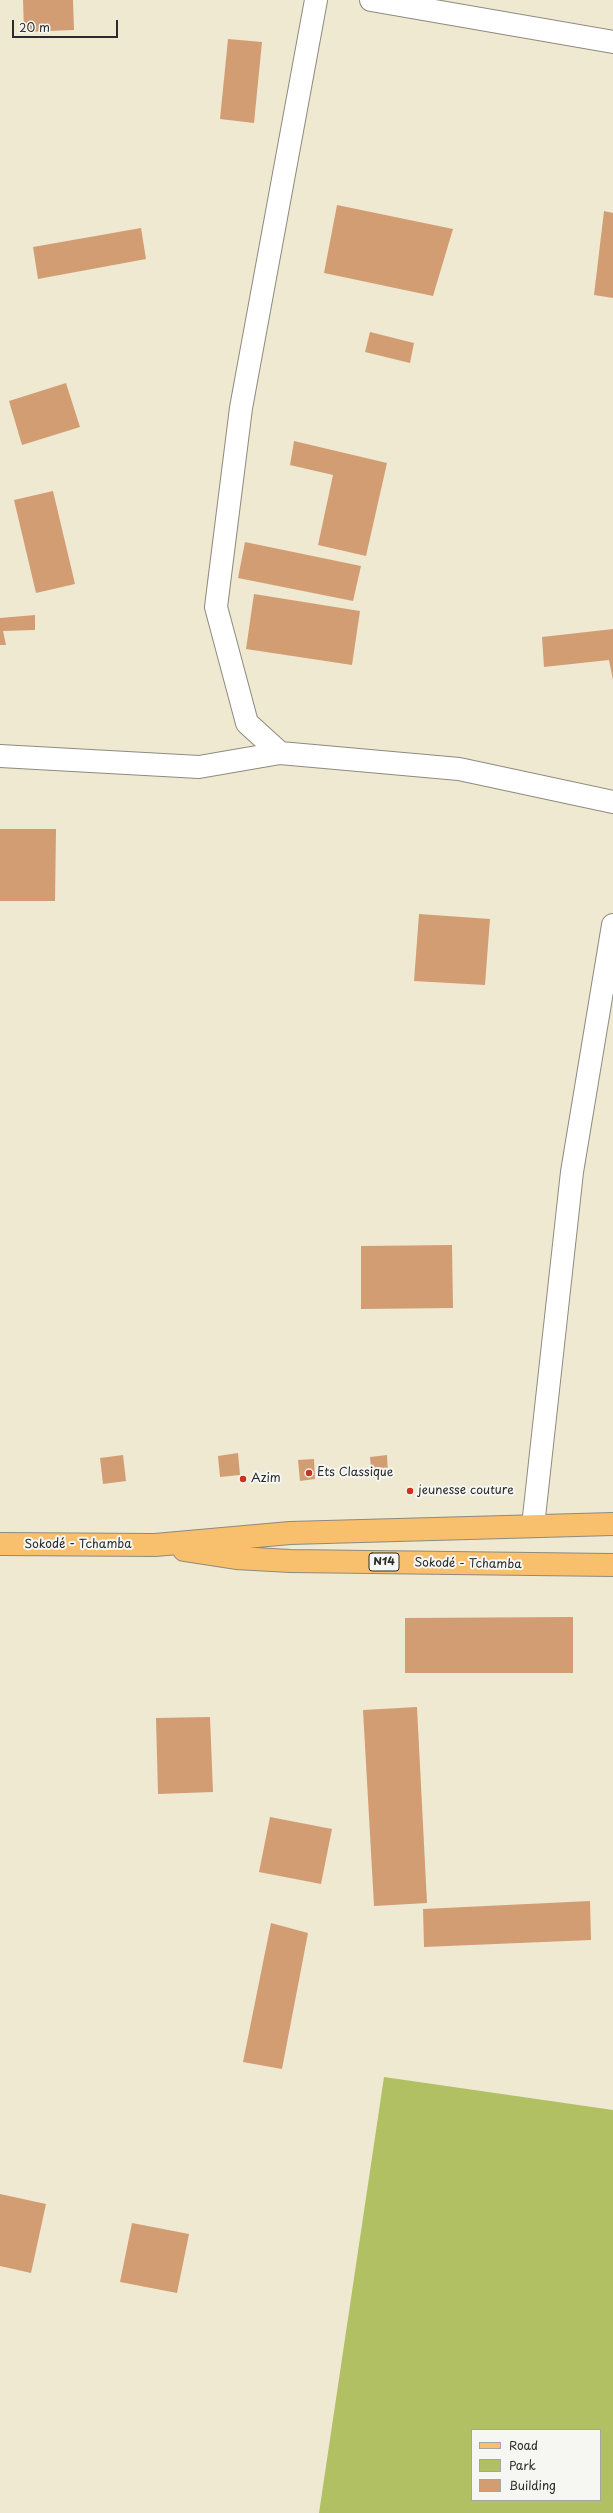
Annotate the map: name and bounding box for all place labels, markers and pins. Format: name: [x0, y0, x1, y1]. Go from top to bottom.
place label: Ets Classique: [317, 1466, 393, 1480]
marker: Ets Classique: [304, 1468, 314, 1478]
place label: Azim: [251, 1472, 281, 1486]
marker: Azim: [238, 1474, 248, 1484]
place label: jeunesse couture: [418, 1484, 514, 1498]
marker: jeunesse couture: [405, 1486, 415, 1496]

